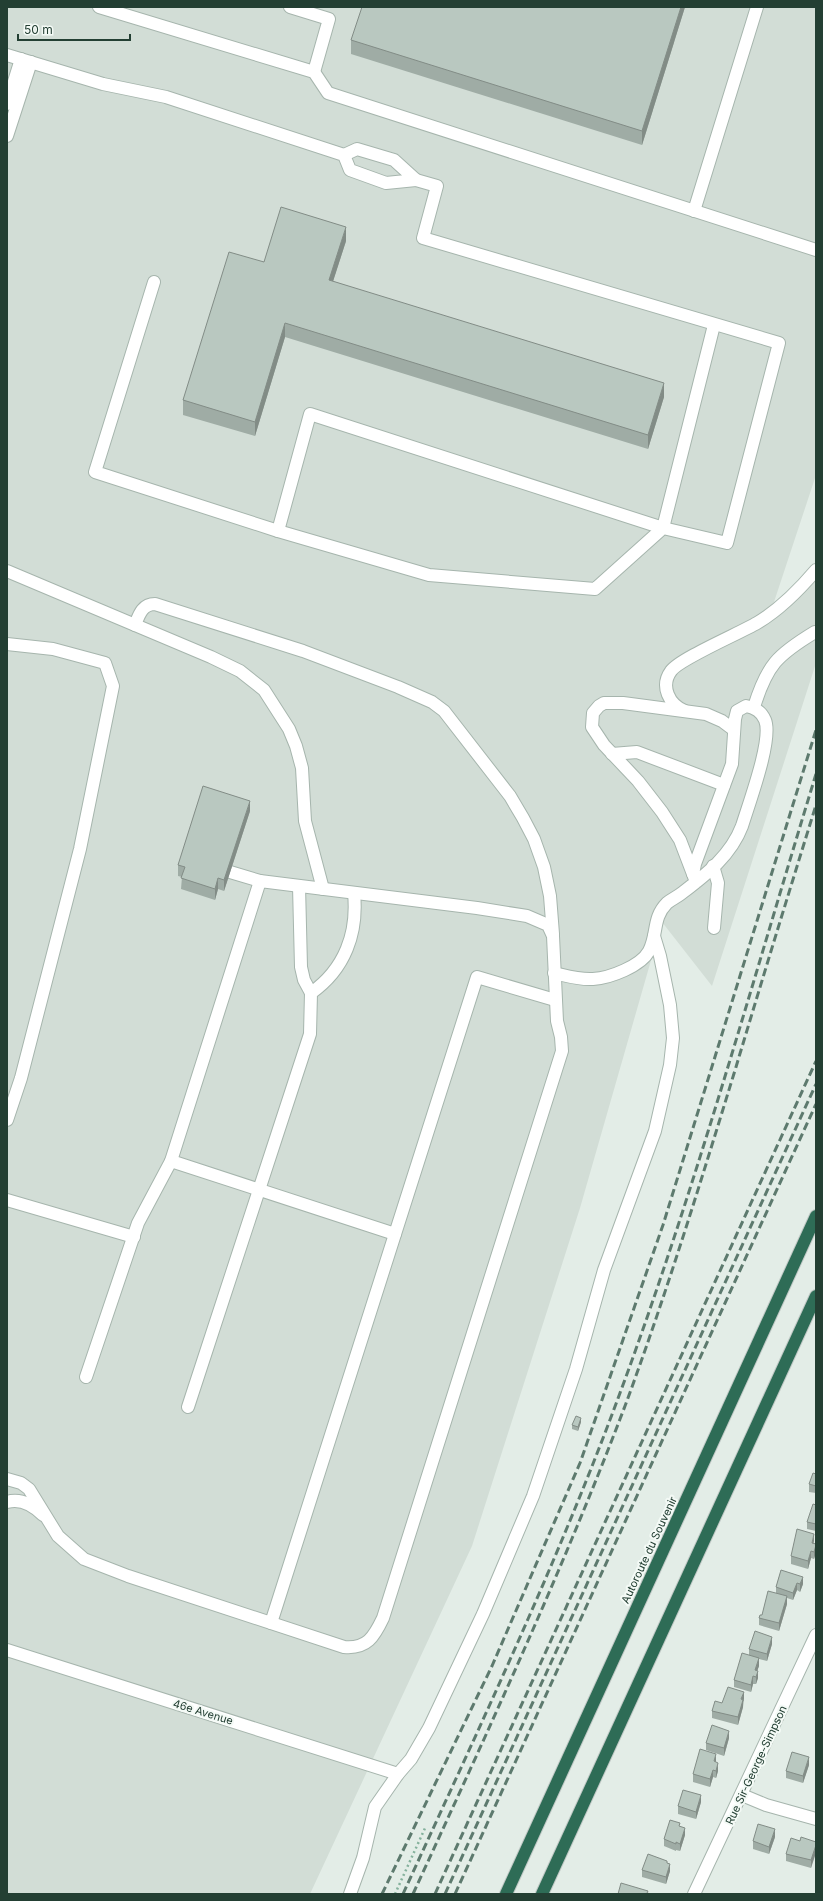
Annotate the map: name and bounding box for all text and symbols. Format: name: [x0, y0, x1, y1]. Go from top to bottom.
scale bar: [18, 16, 130, 42]
text: 50 m: [24, 22, 53, 37]
street label: Autoroute du Souvenir: [618, 1494, 680, 1606]
street label: 46e Avenue: [171, 1696, 235, 1728]
street label: Rue Sir-George-Simpson: [722, 1703, 790, 1827]

